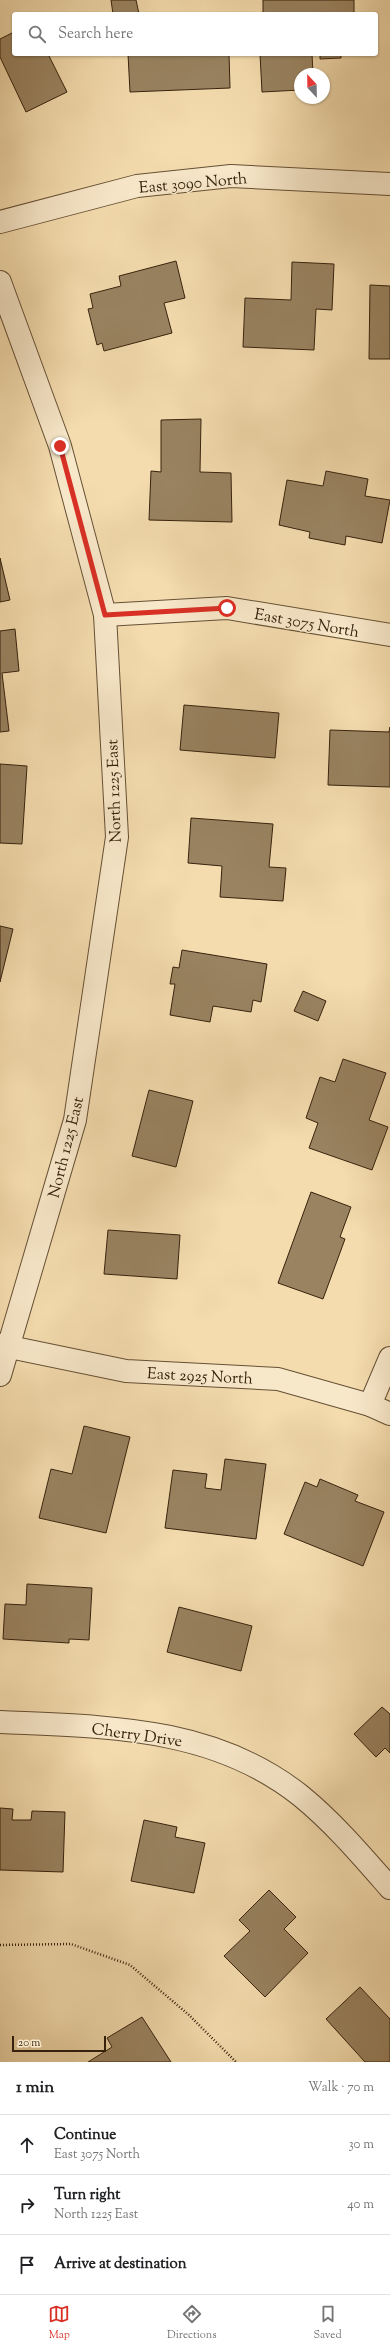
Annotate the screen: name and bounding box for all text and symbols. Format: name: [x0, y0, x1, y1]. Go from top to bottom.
search box: [12, 12, 378, 56]
icon: search: [26, 23, 48, 45]
text: Search here: [58, 24, 133, 45]
north arrow: [294, 68, 330, 104]
street label: East 3090 North: [138, 168, 249, 201]
route end: [51, 437, 69, 455]
route start: [218, 599, 236, 617]
street label: East 3075 North: [252, 604, 361, 645]
street label: North 1225 East: [102, 738, 129, 843]
street label: North 1225 East: [44, 1094, 91, 1201]
street label: East 2925 North: [146, 1363, 254, 1392]
street label: Cherry Drive: [90, 1719, 184, 1754]
scale bar: [12, 2034, 106, 2053]
text: 20 m: [18, 2035, 40, 2051]
text: 1 min: [16, 2076, 54, 2100]
text: Walk · 70 m: [308, 2079, 374, 2097]
text: Continue: [54, 2125, 116, 2146]
icon: ahead: [16, 2134, 38, 2156]
text: 30 m: [348, 2136, 374, 2154]
text: East 3075 North: [54, 2146, 140, 2164]
text: Turn right: [54, 2185, 120, 2206]
icon: right: [16, 2194, 38, 2216]
text: 40 m: [347, 2196, 374, 2214]
text: North 1225 East: [54, 2206, 138, 2224]
icon: arrive: [16, 2254, 38, 2276]
text: Arrive at destination: [54, 2254, 187, 2275]
tab: Map: [48, 2303, 70, 2343]
tab: Directions: [167, 2303, 217, 2343]
tab: Saved: [313, 2303, 342, 2343]

